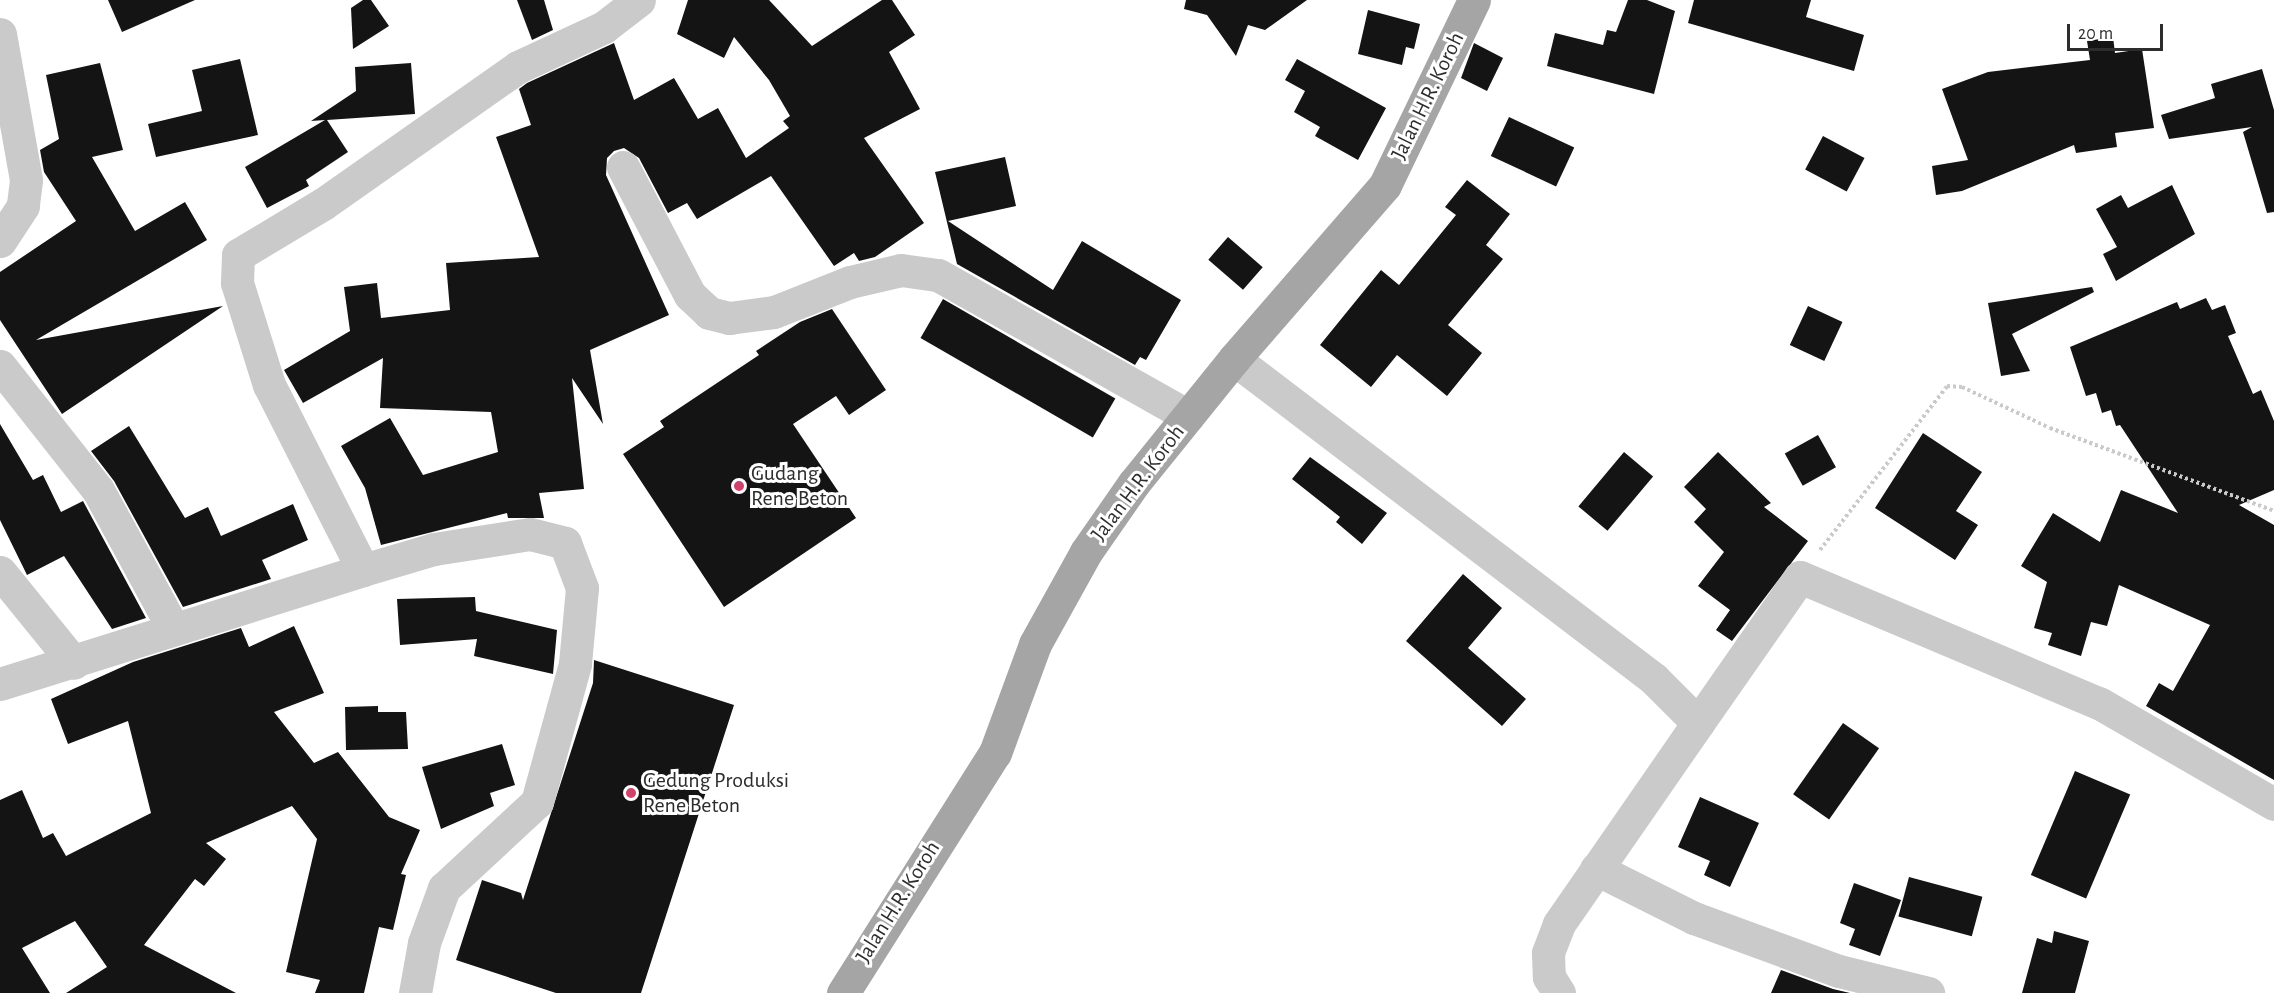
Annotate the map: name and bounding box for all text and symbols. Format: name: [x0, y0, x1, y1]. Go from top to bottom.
scale bar: [2070, 12, 2166, 50]
text: 20 m: [2078, 25, 2113, 43]
street label: Jalan H.R. Koroh: [1386, 28, 1470, 164]
street label: Jalan H.R. Koroh: [1086, 420, 1190, 546]
place label: Gudang Rene Beton: [751, 460, 848, 512]
marker: Gudang Rene Beton: [732, 479, 746, 493]
place label: Gedung Produksi Rene Beton: [643, 767, 789, 818]
marker: Gedung Produksi Rene Beton: [624, 786, 638, 800]
street label: Jalan H.R. Koroh: [850, 836, 946, 968]

